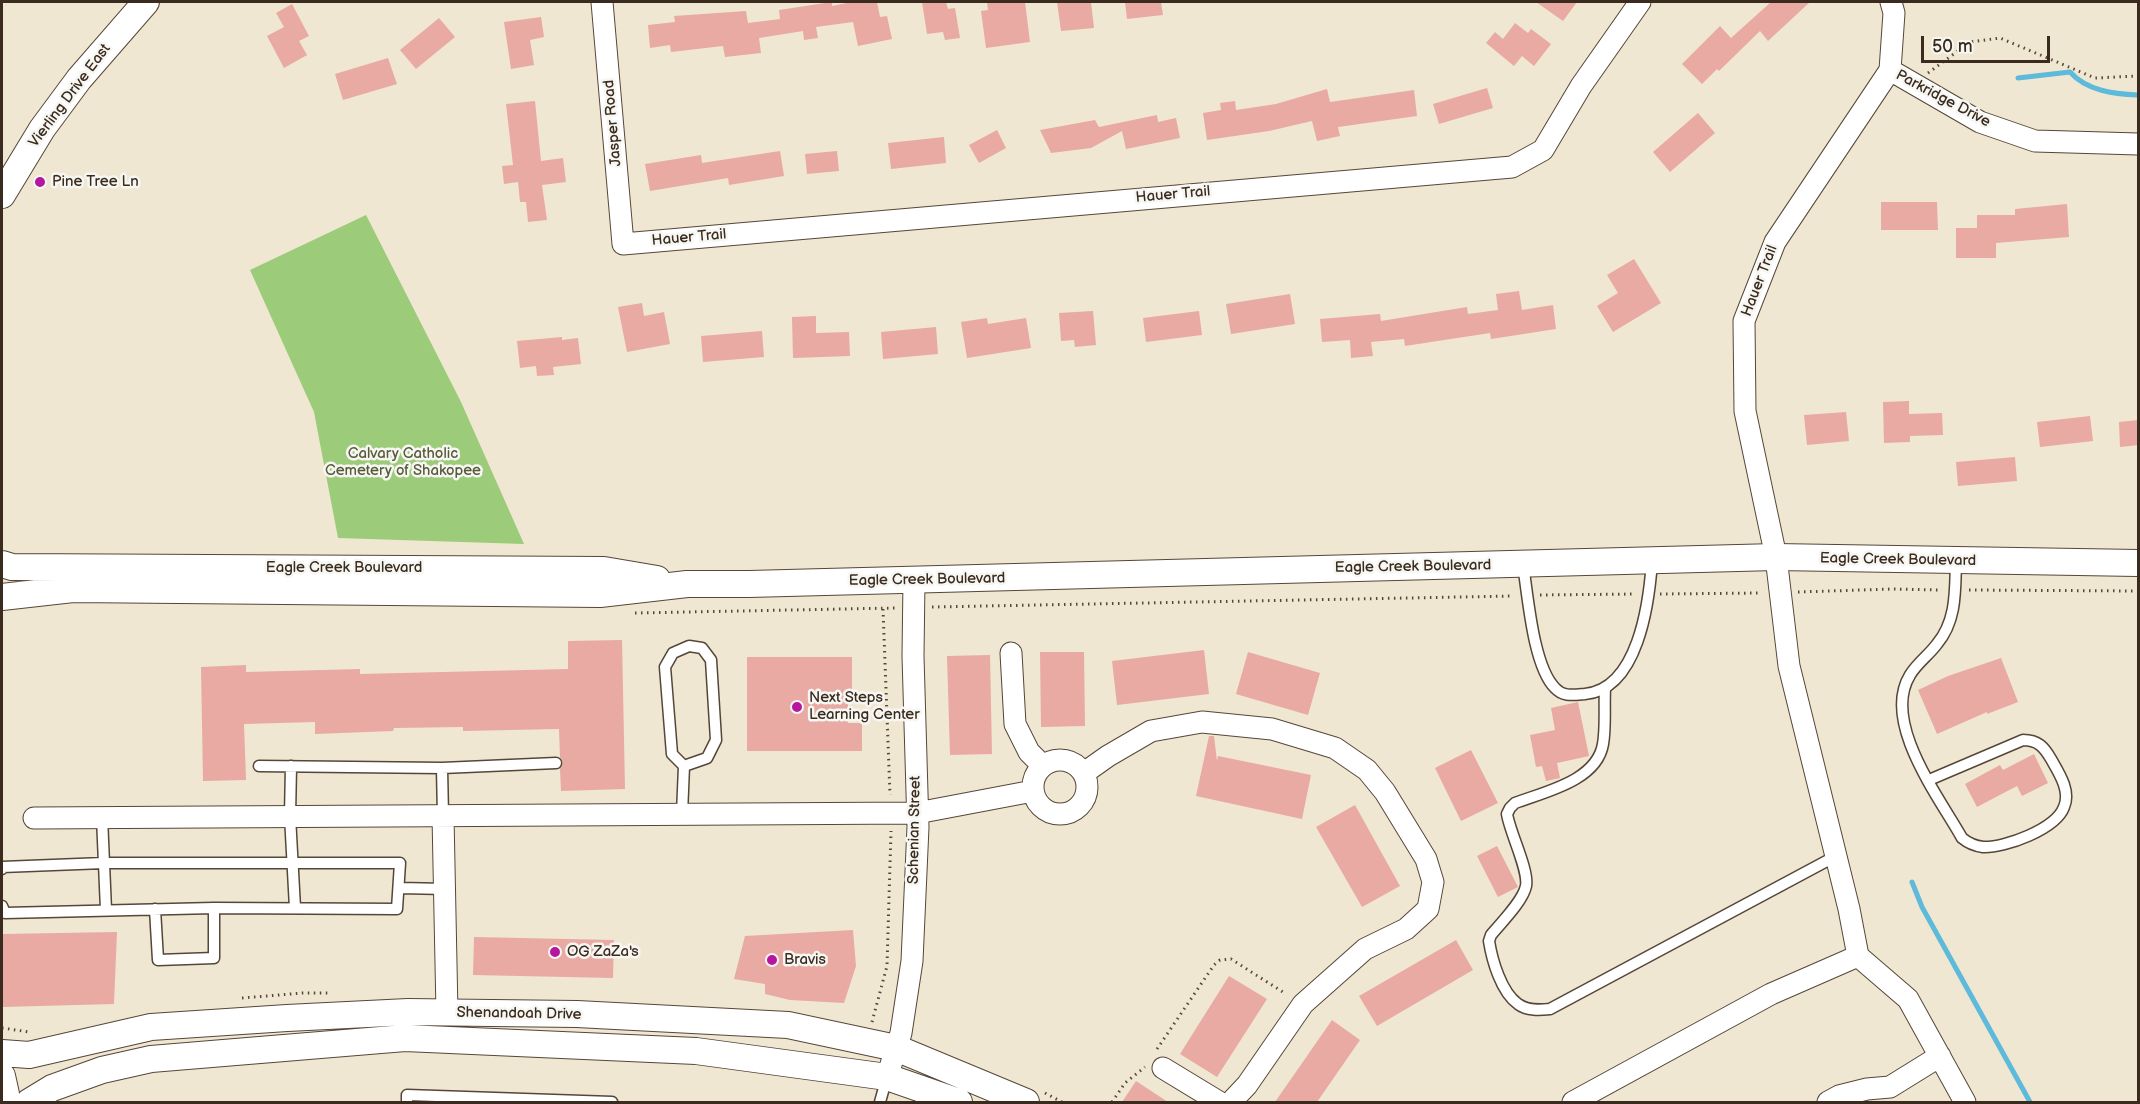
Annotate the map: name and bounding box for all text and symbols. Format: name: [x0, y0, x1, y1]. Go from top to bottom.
scale bar: [1924, 24, 2053, 62]
text: 50 m: [1932, 36, 1973, 57]
street label: Vierling Drive East: [25, 41, 115, 151]
street label: Parkridge Drive: [1893, 67, 1993, 131]
street label: Jasper Road: [600, 79, 626, 167]
place label: Pine Tree Ln: [52, 173, 139, 191]
marker: Pine Tree Ln: [33, 175, 47, 189]
street label: Hauer Trail: [1135, 183, 1211, 207]
street label: Hauer Trail: [651, 226, 727, 250]
street label: Hauer Trail: [1738, 243, 1782, 319]
park label: Calvary Catholic Cemetery of Shakopee: [325, 445, 481, 480]
street label: Eagle Creek Boulevard: [1820, 550, 1976, 570]
street label: Eagle Creek Boulevard: [1335, 557, 1491, 577]
street label: Eagle Creek Boulevard: [266, 559, 422, 577]
street label: Eagle Creek Boulevard: [849, 570, 1005, 590]
place label: Next Steps Learning Center: [809, 689, 920, 724]
marker: Next Steps Learning Center: [790, 700, 804, 714]
street label: Schenian Street: [905, 776, 925, 884]
place label: OG ZaZa's: [567, 943, 639, 961]
marker: OG ZaZa's: [548, 945, 562, 959]
place label: Bravis: [784, 951, 826, 969]
marker: Bravis: [765, 953, 779, 967]
street label: Shenandoah Drive: [456, 1004, 582, 1024]

